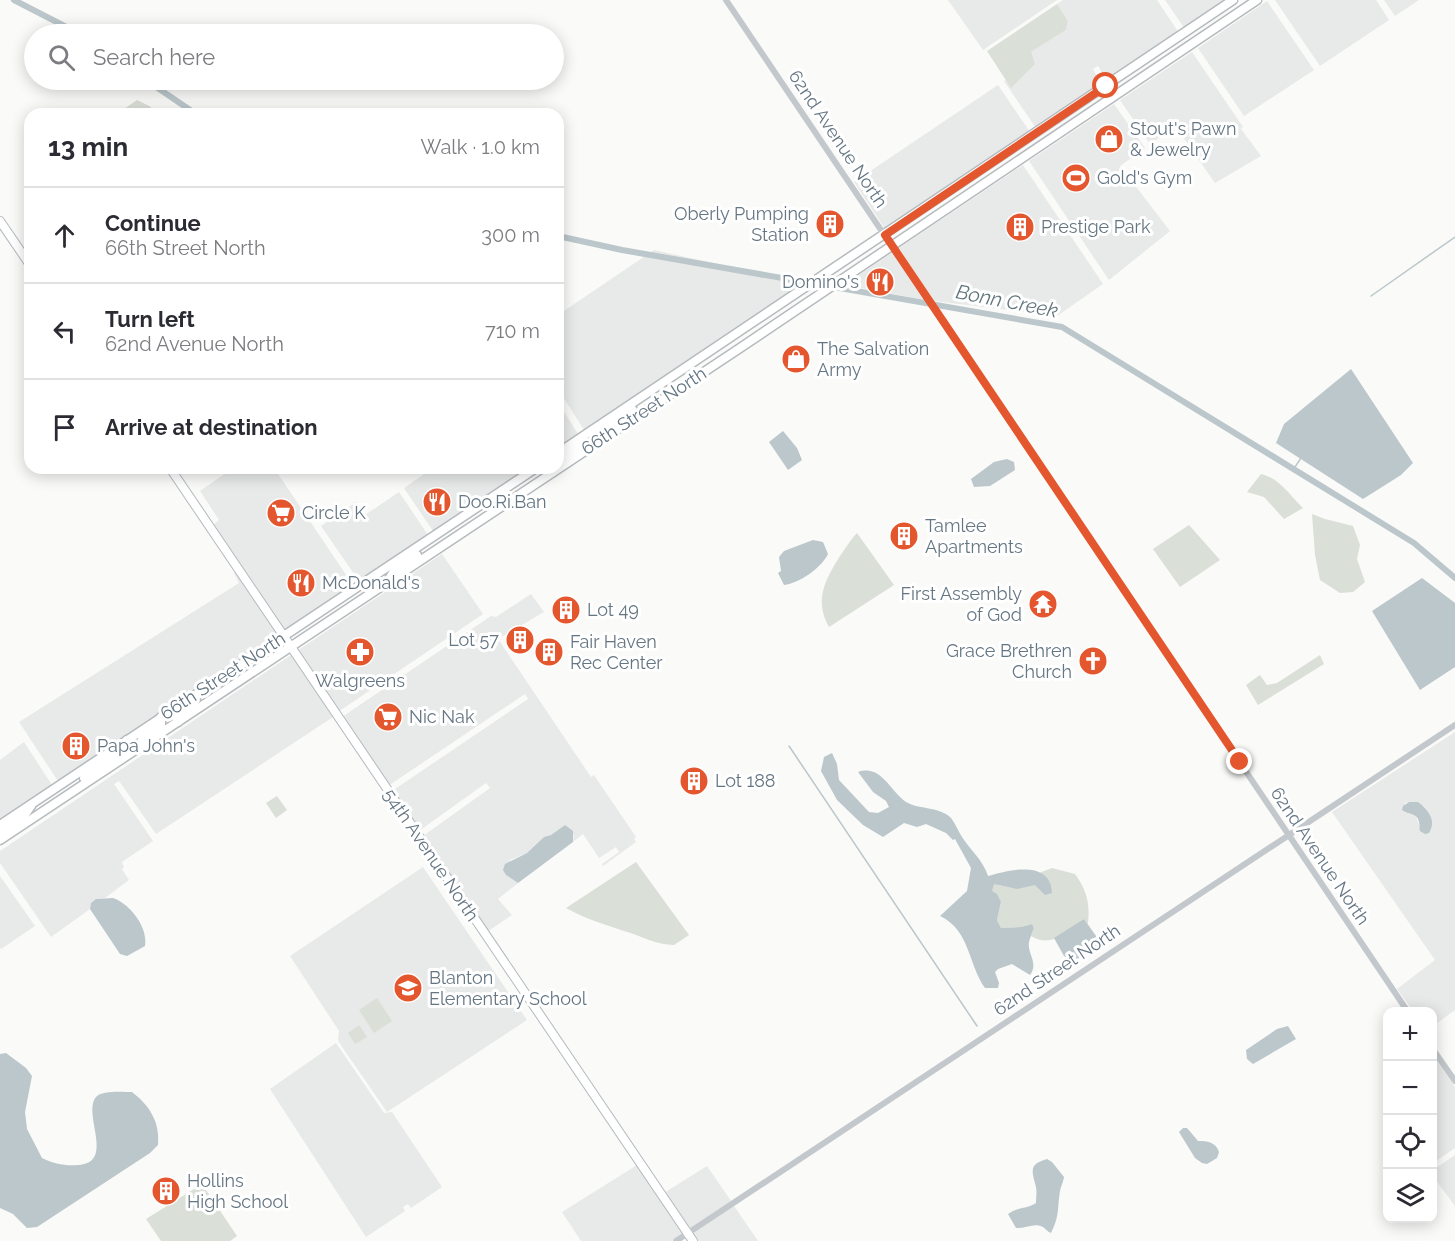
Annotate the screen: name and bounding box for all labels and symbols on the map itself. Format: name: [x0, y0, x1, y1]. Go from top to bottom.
street label: 62nd Avenue North: [785, 66, 892, 211]
route start: [1092, 72, 1118, 98]
place label: Stout's Pawn & Jewelry: [1130, 118, 1236, 160]
shop icon: Stout's Pawn & Jewelry: [1093, 123, 1125, 155]
sports icon: Gold's Gym: [1060, 162, 1092, 194]
place label: Gold's Gym: [1097, 167, 1192, 188]
place label: Oberly Pumping Station: [674, 203, 809, 245]
building icon: Oberly Pumping Station: [814, 208, 846, 240]
building icon: Prestige Park: [1004, 211, 1036, 243]
place label: Prestige Park: [1041, 216, 1151, 237]
restaurant icon: Domino's: [864, 266, 896, 298]
place label: Domino's: [782, 271, 859, 292]
water label: Bonn Creek: [954, 279, 1060, 323]
place label: The Salvation Army: [817, 338, 929, 380]
shop icon: The Salvation Army: [780, 343, 812, 375]
street label: 66th Street North: [577, 362, 710, 459]
restaurant icon: Doo.Ri.Ban: [421, 486, 453, 518]
place label: Doo.Ri.Ban: [458, 491, 547, 512]
supermarket icon: Circle K: [265, 497, 297, 529]
place label: Circle K: [302, 502, 366, 523]
place label: Tamlee Apartments: [925, 515, 1023, 557]
building icon: Tamlee Apartments: [888, 520, 920, 552]
restaurant icon: McDonald's: [285, 567, 317, 599]
place label: McDonald's: [322, 572, 420, 593]
place label: First Assembly of God: [900, 583, 1022, 625]
temple icon: First Assembly of God: [1027, 588, 1059, 620]
building icon: Lot 49: [550, 594, 582, 626]
place label: Lot 49: [587, 599, 639, 620]
building icon: Lot 57: [504, 624, 536, 656]
street label: 66th Street North: [156, 627, 289, 724]
place label: Lot 57: [448, 629, 499, 650]
place label: Fair Haven Rec Center: [570, 631, 663, 673]
pharmacy icon: Walgreens: [344, 636, 376, 668]
building icon: Fair Haven Rec Center: [533, 636, 565, 668]
place label: Grace Brethren Church: [946, 640, 1072, 682]
church icon: Grace Brethren Church: [1077, 645, 1109, 677]
place label: Walgreens: [315, 670, 405, 691]
supermarket icon: Nic Nak: [372, 701, 404, 733]
place label: Nic Nak: [409, 706, 475, 727]
building icon: Papa John's: [60, 730, 92, 762]
place label: Papa John's: [97, 735, 195, 756]
route end: [1226, 748, 1252, 774]
building icon: Lot 188: [678, 765, 710, 797]
place label: Lot 188: [715, 770, 776, 791]
street label: 62nd Avenue North: [1267, 783, 1374, 928]
street label: 54th Avenue North: [379, 784, 484, 925]
street label: 62nd Street North: [989, 919, 1124, 1020]
place label: Blanton Elementary School: [429, 967, 587, 1009]
school or university icon: Blanton Elementary School: [392, 972, 424, 1004]
place label: Hollins High School: [187, 1170, 288, 1212]
building icon: Hollins High School: [150, 1175, 182, 1207]

